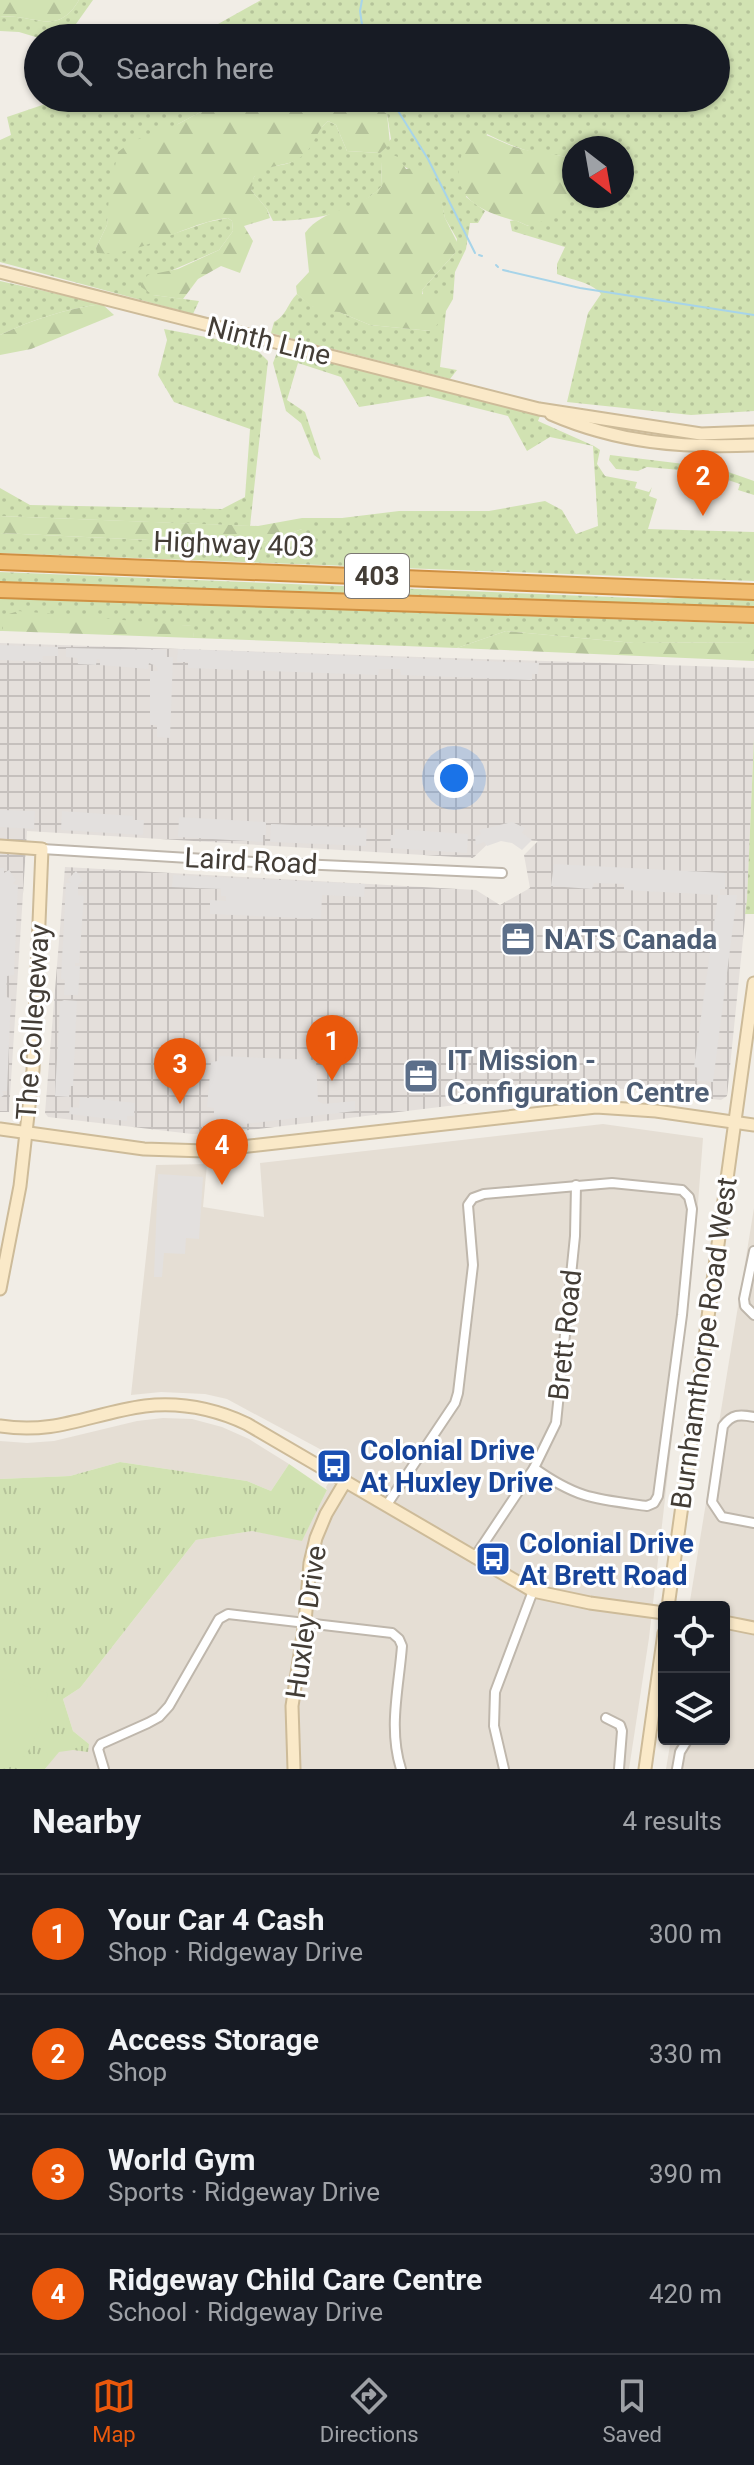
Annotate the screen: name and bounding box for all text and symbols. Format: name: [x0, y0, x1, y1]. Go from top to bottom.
search box: [24, 24, 730, 112]
icon: search: [52, 46, 96, 90]
text: Search here: [116, 51, 274, 86]
north arrow: [562, 136, 634, 208]
street label: Ninth Line: [204, 310, 334, 372]
pin: 2: [677, 450, 729, 516]
street label: Highway 403: [153, 525, 315, 563]
road number: 403: [345, 554, 409, 598]
your location: [434, 758, 474, 798]
street label: Laird Road: [184, 841, 318, 881]
office icon: NATS Canada: [499, 920, 537, 958]
street label: The Collegeway: [10, 923, 56, 1121]
place label: NATS Canada: [544, 923, 717, 956]
pin: 1: [306, 1015, 358, 1081]
pin: 3: [154, 1038, 206, 1104]
place label: IT Mission - Configuration Centre: [447, 1044, 709, 1109]
office icon: IT Mission - Configuration Centre: [402, 1057, 440, 1095]
pin: 4: [196, 1119, 248, 1185]
street label: Burnhamthorpe Road West: [664, 1175, 744, 1511]
street label: Brett Road: [542, 1268, 588, 1402]
place label: Colonial Drive At Huxley Drive: [360, 1434, 553, 1499]
bus stop icon: Colonial Drive At Huxley Drive: [315, 1447, 353, 1485]
place label: Colonial Drive At Brett Road: [519, 1527, 694, 1592]
bus stop icon: Colonial Drive At Brett Road: [474, 1540, 512, 1578]
street label: Huxley Drive: [279, 1544, 333, 1700]
map controls: [658, 1601, 730, 1745]
button: locate: [658, 1601, 730, 1673]
button: layers: [658, 1673, 730, 1745]
text: Nearby: [32, 1801, 141, 1841]
text: 4 results: [623, 1806, 722, 1836]
text: Your Car 4 Cash: [108, 1902, 325, 1937]
text: 1: [51, 1919, 65, 1949]
text: 300 m: [649, 1919, 722, 1949]
text: Shop · Ridgeway Drive: [108, 1937, 363, 1967]
text: Access Storage: [108, 2022, 319, 2057]
text: 2: [51, 2039, 65, 2069]
text: 330 m: [649, 2039, 722, 2069]
text: Shop: [108, 2057, 167, 2087]
text: World Gym: [108, 2142, 256, 2177]
text: 3: [51, 2159, 65, 2189]
text: 390 m: [649, 2159, 722, 2189]
text: Sports · Ridgeway Drive: [108, 2177, 380, 2207]
text: Ridgeway Child Care Centre: [108, 2262, 482, 2297]
text: 4: [51, 2279, 65, 2309]
text: 420 m: [649, 2279, 722, 2309]
text: School · Ridgeway Drive: [108, 2297, 383, 2327]
tab: Map: [92, 2374, 136, 2447]
tab: Directions: [320, 2374, 419, 2447]
tab: Saved: [603, 2374, 662, 2447]

